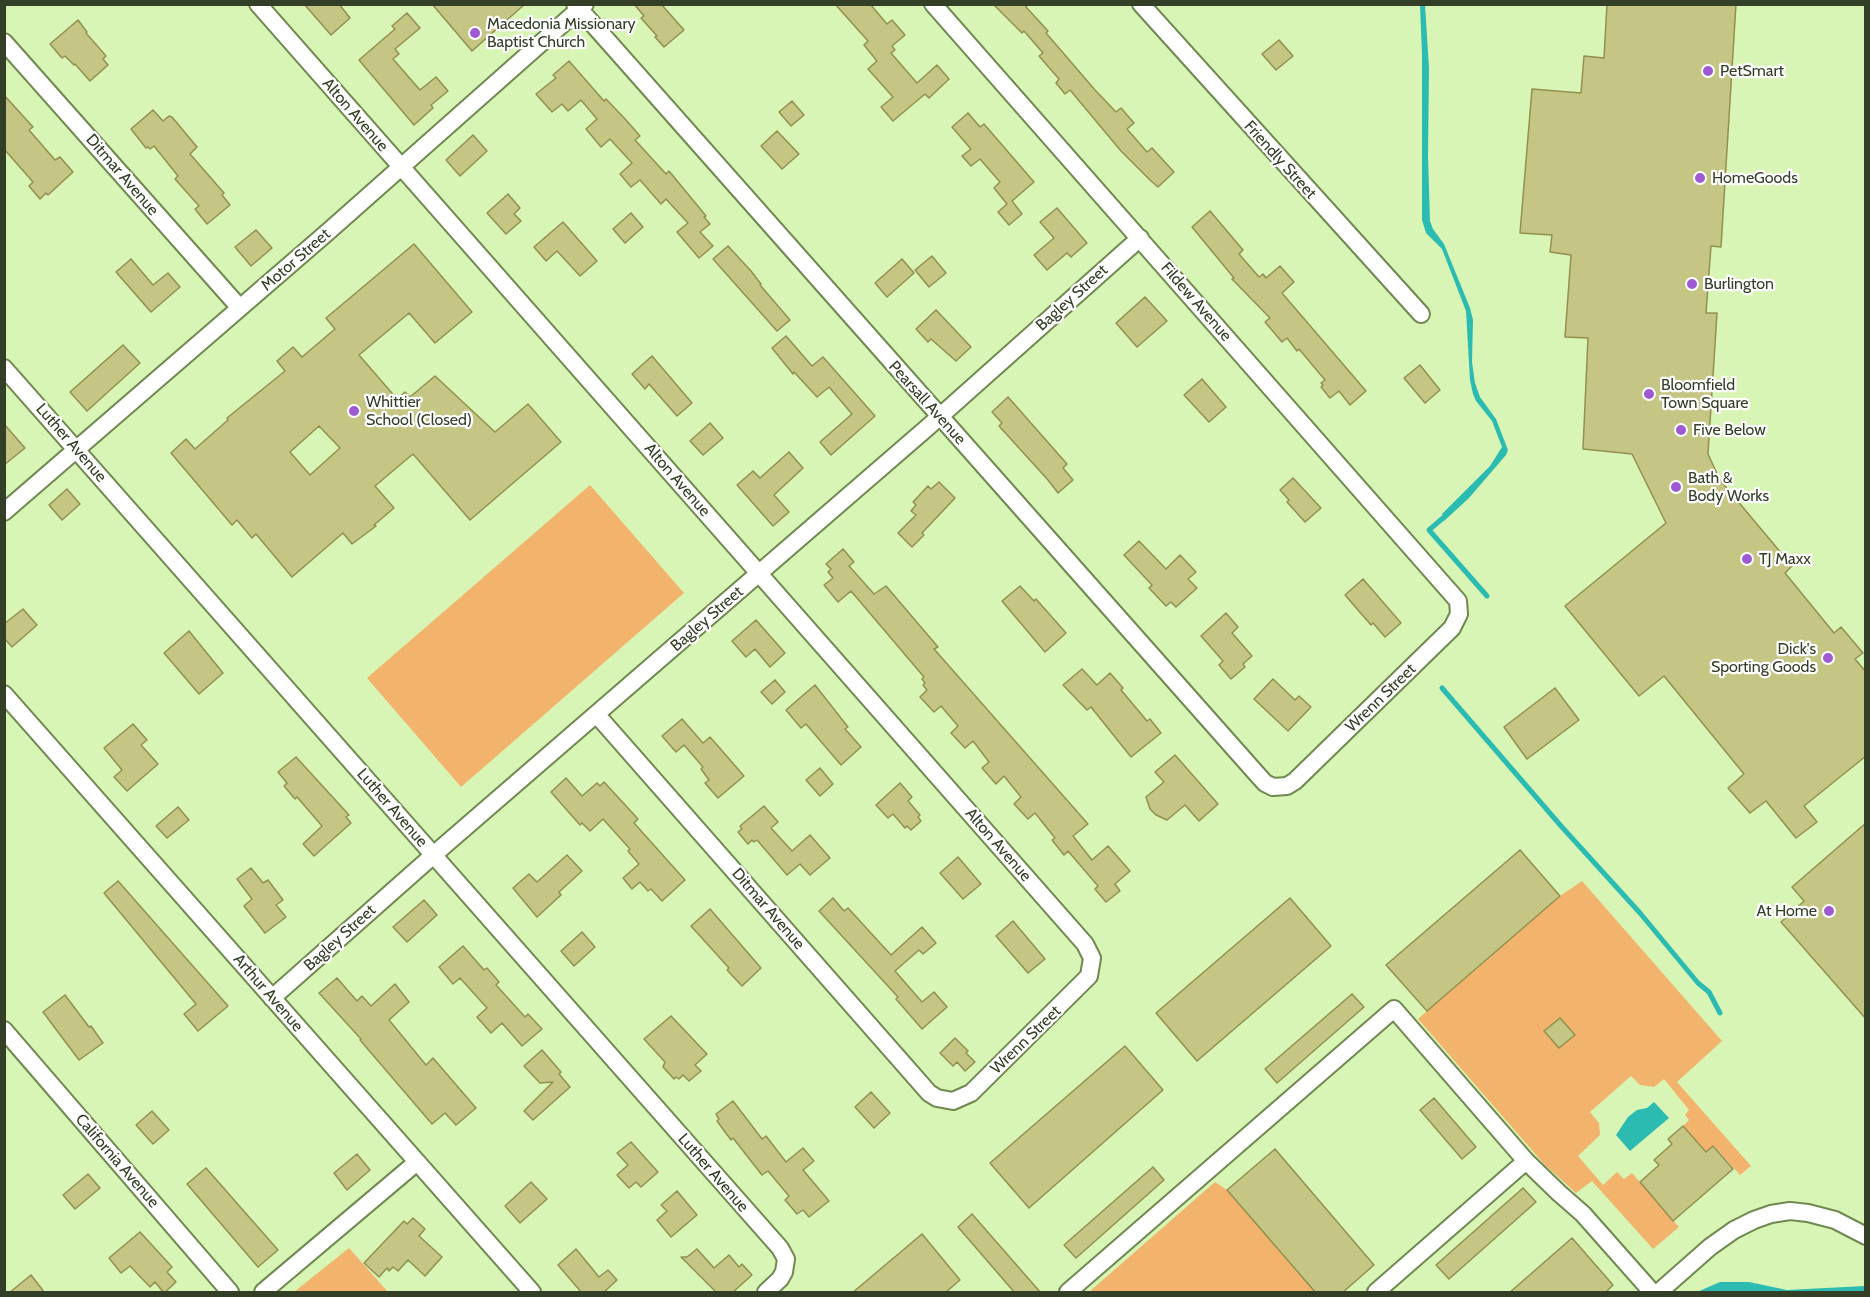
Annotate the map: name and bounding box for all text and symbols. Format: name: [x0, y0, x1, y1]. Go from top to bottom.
place label: Macedonia Missionary Baptist Church: [487, 14, 636, 52]
marker: Macedonia Missionary Baptist Church: [468, 26, 482, 40]
place label: PetSmart: [1720, 61, 1784, 81]
marker: PetSmart: [1701, 64, 1715, 78]
street label: Alton Avenue: [318, 74, 392, 156]
street label: Friendly Street: [1240, 117, 1320, 203]
street label: Ditmar Avenue: [81, 130, 163, 220]
place label: HomeGoods: [1712, 168, 1798, 188]
marker: HomeGoods: [1693, 171, 1707, 185]
street label: Motor Street: [257, 225, 335, 295]
street label: Fildew Avenue: [1156, 259, 1236, 345]
street label: Bagley Street: [1032, 261, 1112, 335]
place label: Burlington: [1704, 274, 1774, 294]
marker: Burlington: [1685, 277, 1699, 291]
street label: Pearsall Avenue: [884, 357, 970, 449]
place label: Bloomfield Town Square: [1661, 375, 1748, 413]
marker: Bloomfield Town Square: [1642, 387, 1656, 401]
place label: Whittier School (Closed): [366, 392, 472, 430]
street label: Luther Avenue: [32, 400, 110, 486]
marker: Whittier School (Closed): [347, 404, 361, 418]
place label: Five Below: [1693, 420, 1766, 440]
marker: Five Below: [1674, 423, 1688, 437]
street label: Alton Avenue: [640, 439, 714, 521]
place label: Bath & Body Works: [1688, 468, 1769, 506]
marker: Bath & Body Works: [1669, 480, 1683, 494]
place label: TJ Maxx: [1759, 549, 1811, 569]
marker: TJ Maxx: [1740, 552, 1754, 566]
street label: Bagley Street: [667, 582, 747, 656]
place label: Dick's Sporting Goods: [1711, 639, 1816, 677]
marker: Dick's Sporting Goods: [1821, 651, 1835, 665]
street label: Wrenn Street: [1342, 660, 1420, 736]
street label: Luther Avenue: [353, 765, 431, 851]
street label: Alton Avenue: [961, 804, 1035, 886]
street label: Ditmar Avenue: [727, 864, 809, 954]
street label: Bagley Street: [300, 901, 380, 975]
place label: At Home: [1756, 901, 1817, 921]
marker: At Home: [1822, 904, 1836, 918]
street label: Arthur Avenue: [229, 950, 307, 1036]
street label: Wrenn Street: [987, 1002, 1065, 1078]
street label: California Avenue: [71, 1110, 163, 1212]
street label: Luther Avenue: [674, 1130, 752, 1216]

